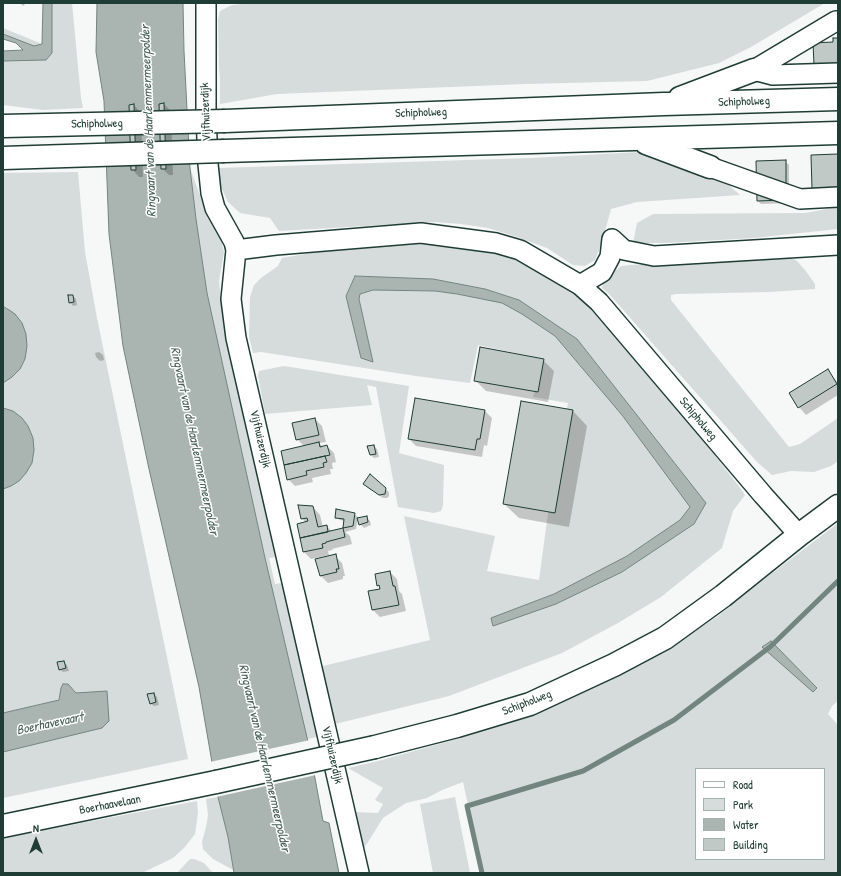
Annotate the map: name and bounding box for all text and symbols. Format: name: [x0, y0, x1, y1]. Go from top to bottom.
water label: Ringvaart van de Haarlemmermeerpolder: [138, 25, 160, 217]
street label: Vijfhuizerdijk: [198, 82, 214, 142]
street label: Schipholweg: [718, 94, 770, 110]
street label: Schipholweg: [395, 105, 447, 121]
street label: Schipholweg: [71, 116, 123, 132]
water label: Ringvaart van de Haarlemmermeerpolder: [166, 345, 222, 537]
street label: Schipholweg: [676, 395, 720, 443]
street label: Vijfhuizerdijk: [246, 409, 274, 469]
water label: Ringvaart van de Haarlemmermeerpolder: [235, 663, 293, 853]
street label: Schipholweg: [500, 687, 554, 719]
water label: Boerhavevaart: [15, 709, 85, 739]
street label: Vijfhuizerdijk: [318, 725, 346, 785]
legend: [695, 768, 825, 860]
text: Road: [733, 776, 753, 793]
street label: Boerhaavelaan: [78, 792, 142, 818]
text: Park: [733, 796, 753, 813]
text: Water: [733, 816, 759, 833]
north arrow: [16, 820, 56, 860]
text: N: [33, 821, 39, 835]
text: Building: [733, 836, 768, 853]

